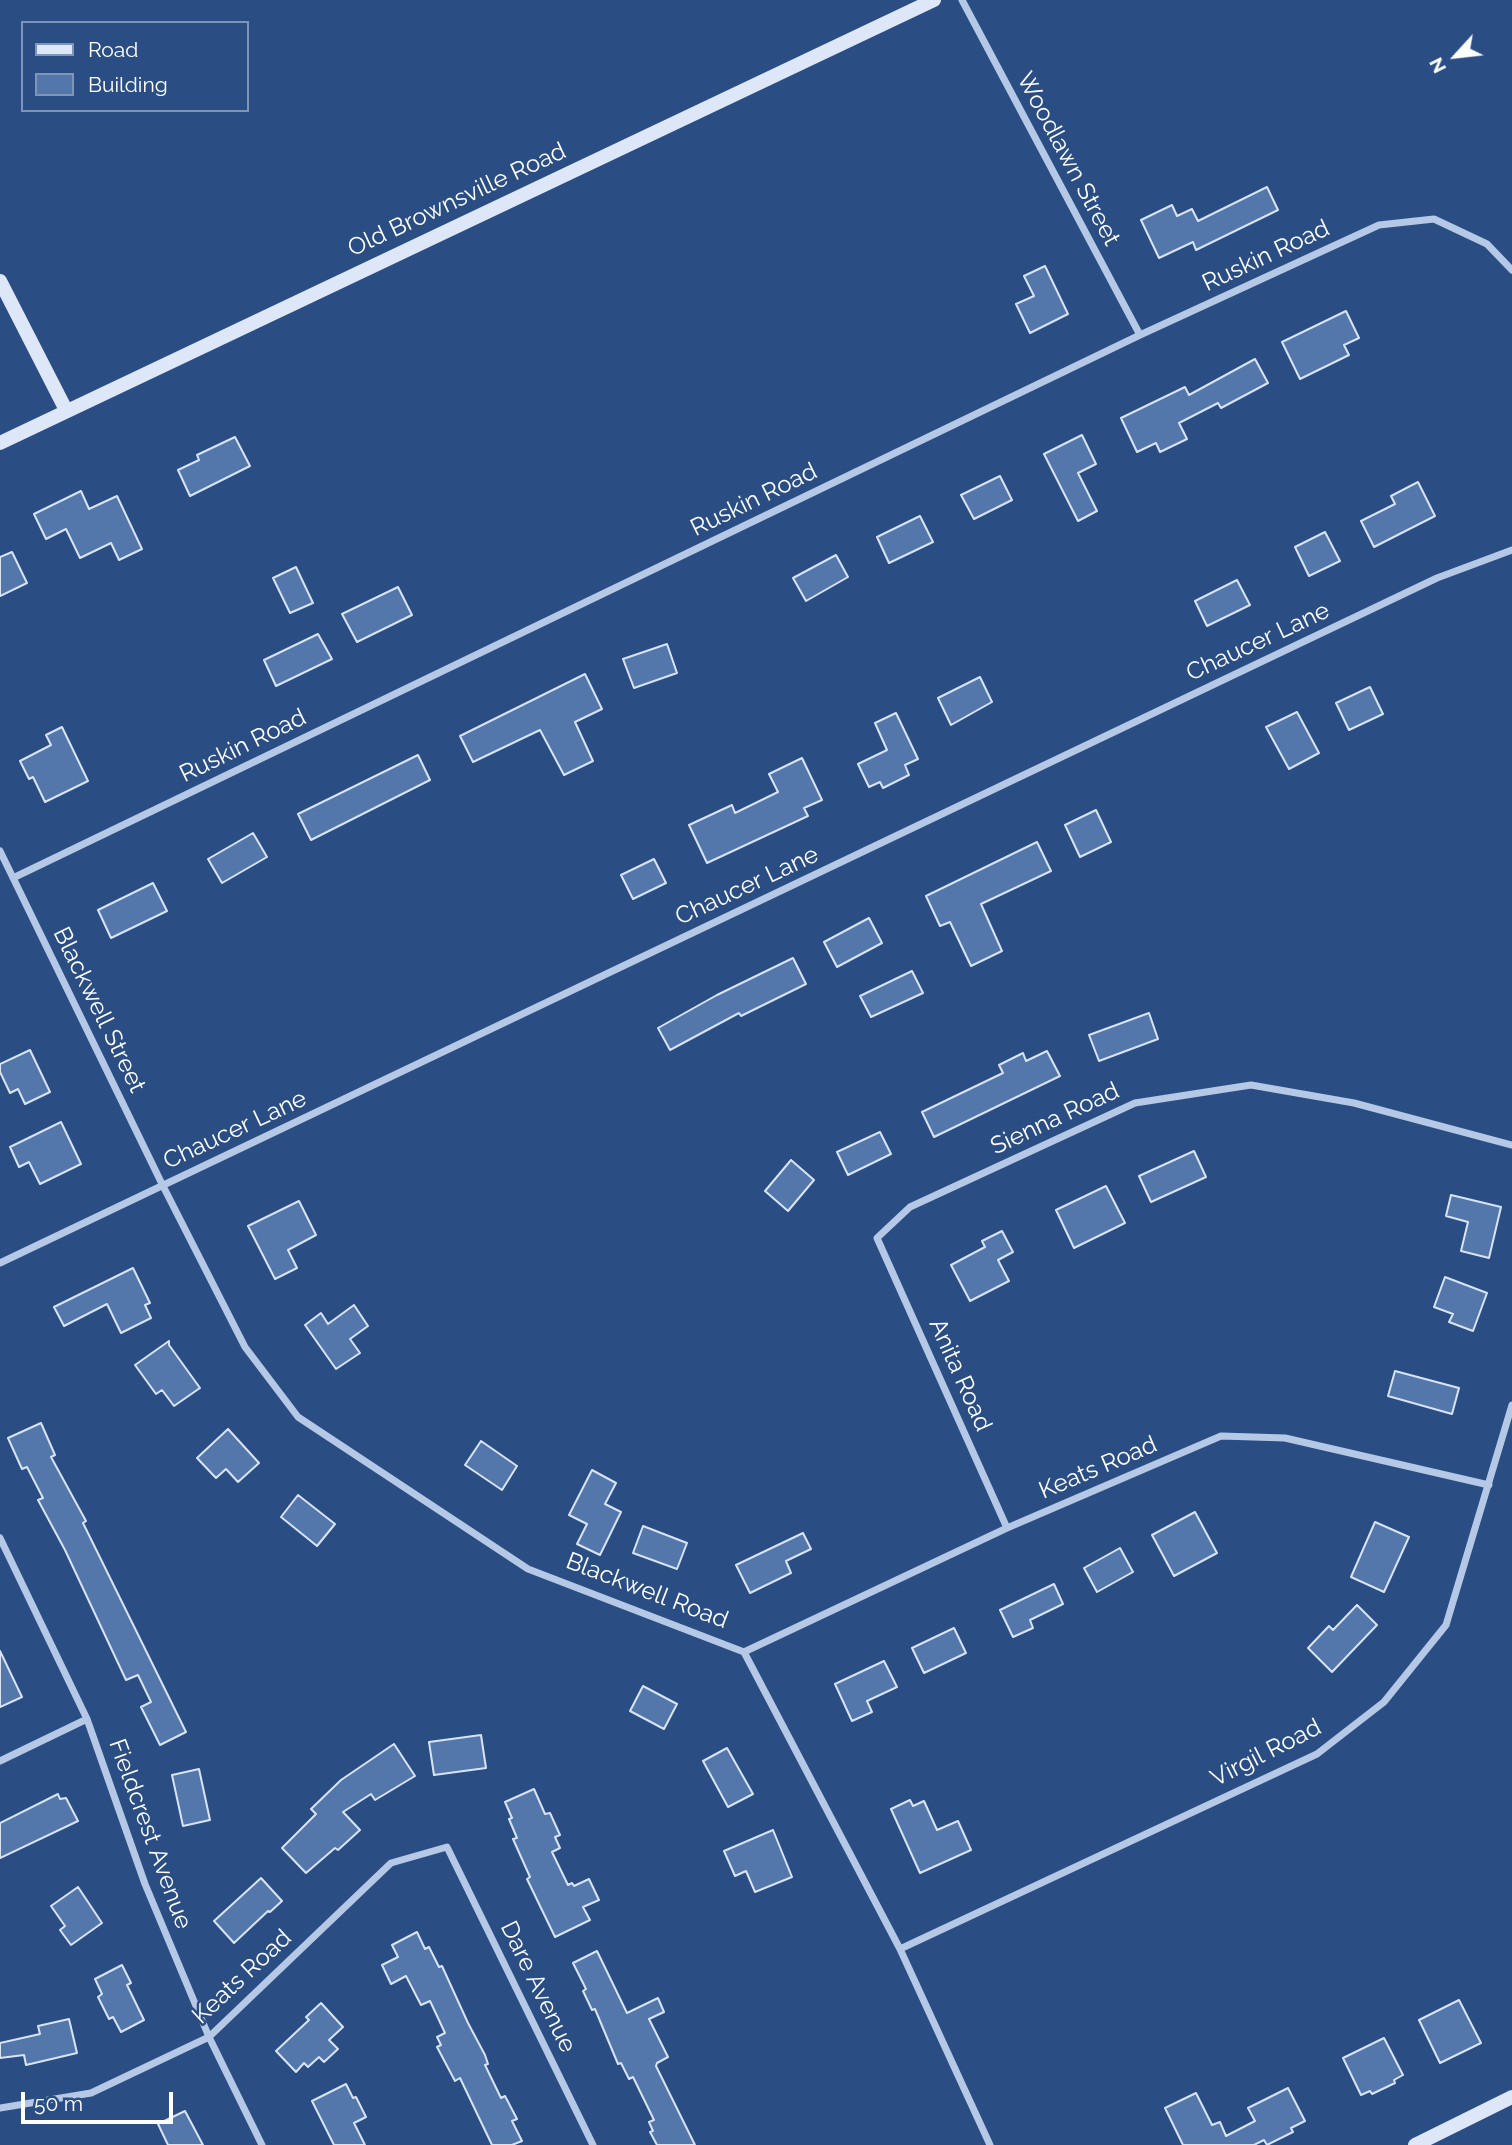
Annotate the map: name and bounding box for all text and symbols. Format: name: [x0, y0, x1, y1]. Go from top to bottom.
legend: [21, 21, 248, 112]
north arrow: [1421, 21, 1491, 91]
text: Road: [88, 37, 138, 62]
text: N: [1424, 54, 1450, 77]
street label: Woodlawn Street: [1010, 67, 1126, 251]
text: Building: [88, 72, 168, 97]
street label: Old Brownsville Road: [343, 137, 571, 263]
street label: Ruskin Road: [1198, 214, 1334, 298]
street label: Ruskin Road: [686, 457, 822, 543]
street label: Chaucer Lane: [1182, 596, 1334, 688]
street label: Ruskin Road: [175, 703, 311, 789]
street label: Chaucer Lane: [671, 840, 823, 932]
street label: Blackwell Street: [47, 923, 151, 1097]
street label: Sienna Road: [986, 1077, 1124, 1161]
street label: Chaucer Lane: [159, 1084, 311, 1176]
street label: Anita Road: [922, 1314, 998, 1436]
street label: Keats Road: [1035, 1430, 1161, 1506]
street label: Blackwell Road: [562, 1547, 732, 1635]
street label: Virgil Road: [1206, 1713, 1326, 1793]
street label: Fieldcrest Avenue: [102, 1735, 198, 1933]
street label: Dare Avenue: [494, 1917, 582, 2057]
street label: Keats Road: [186, 1924, 298, 2030]
scale bar: [24, 2078, 177, 2122]
text: 50 m: [34, 2091, 83, 2116]

